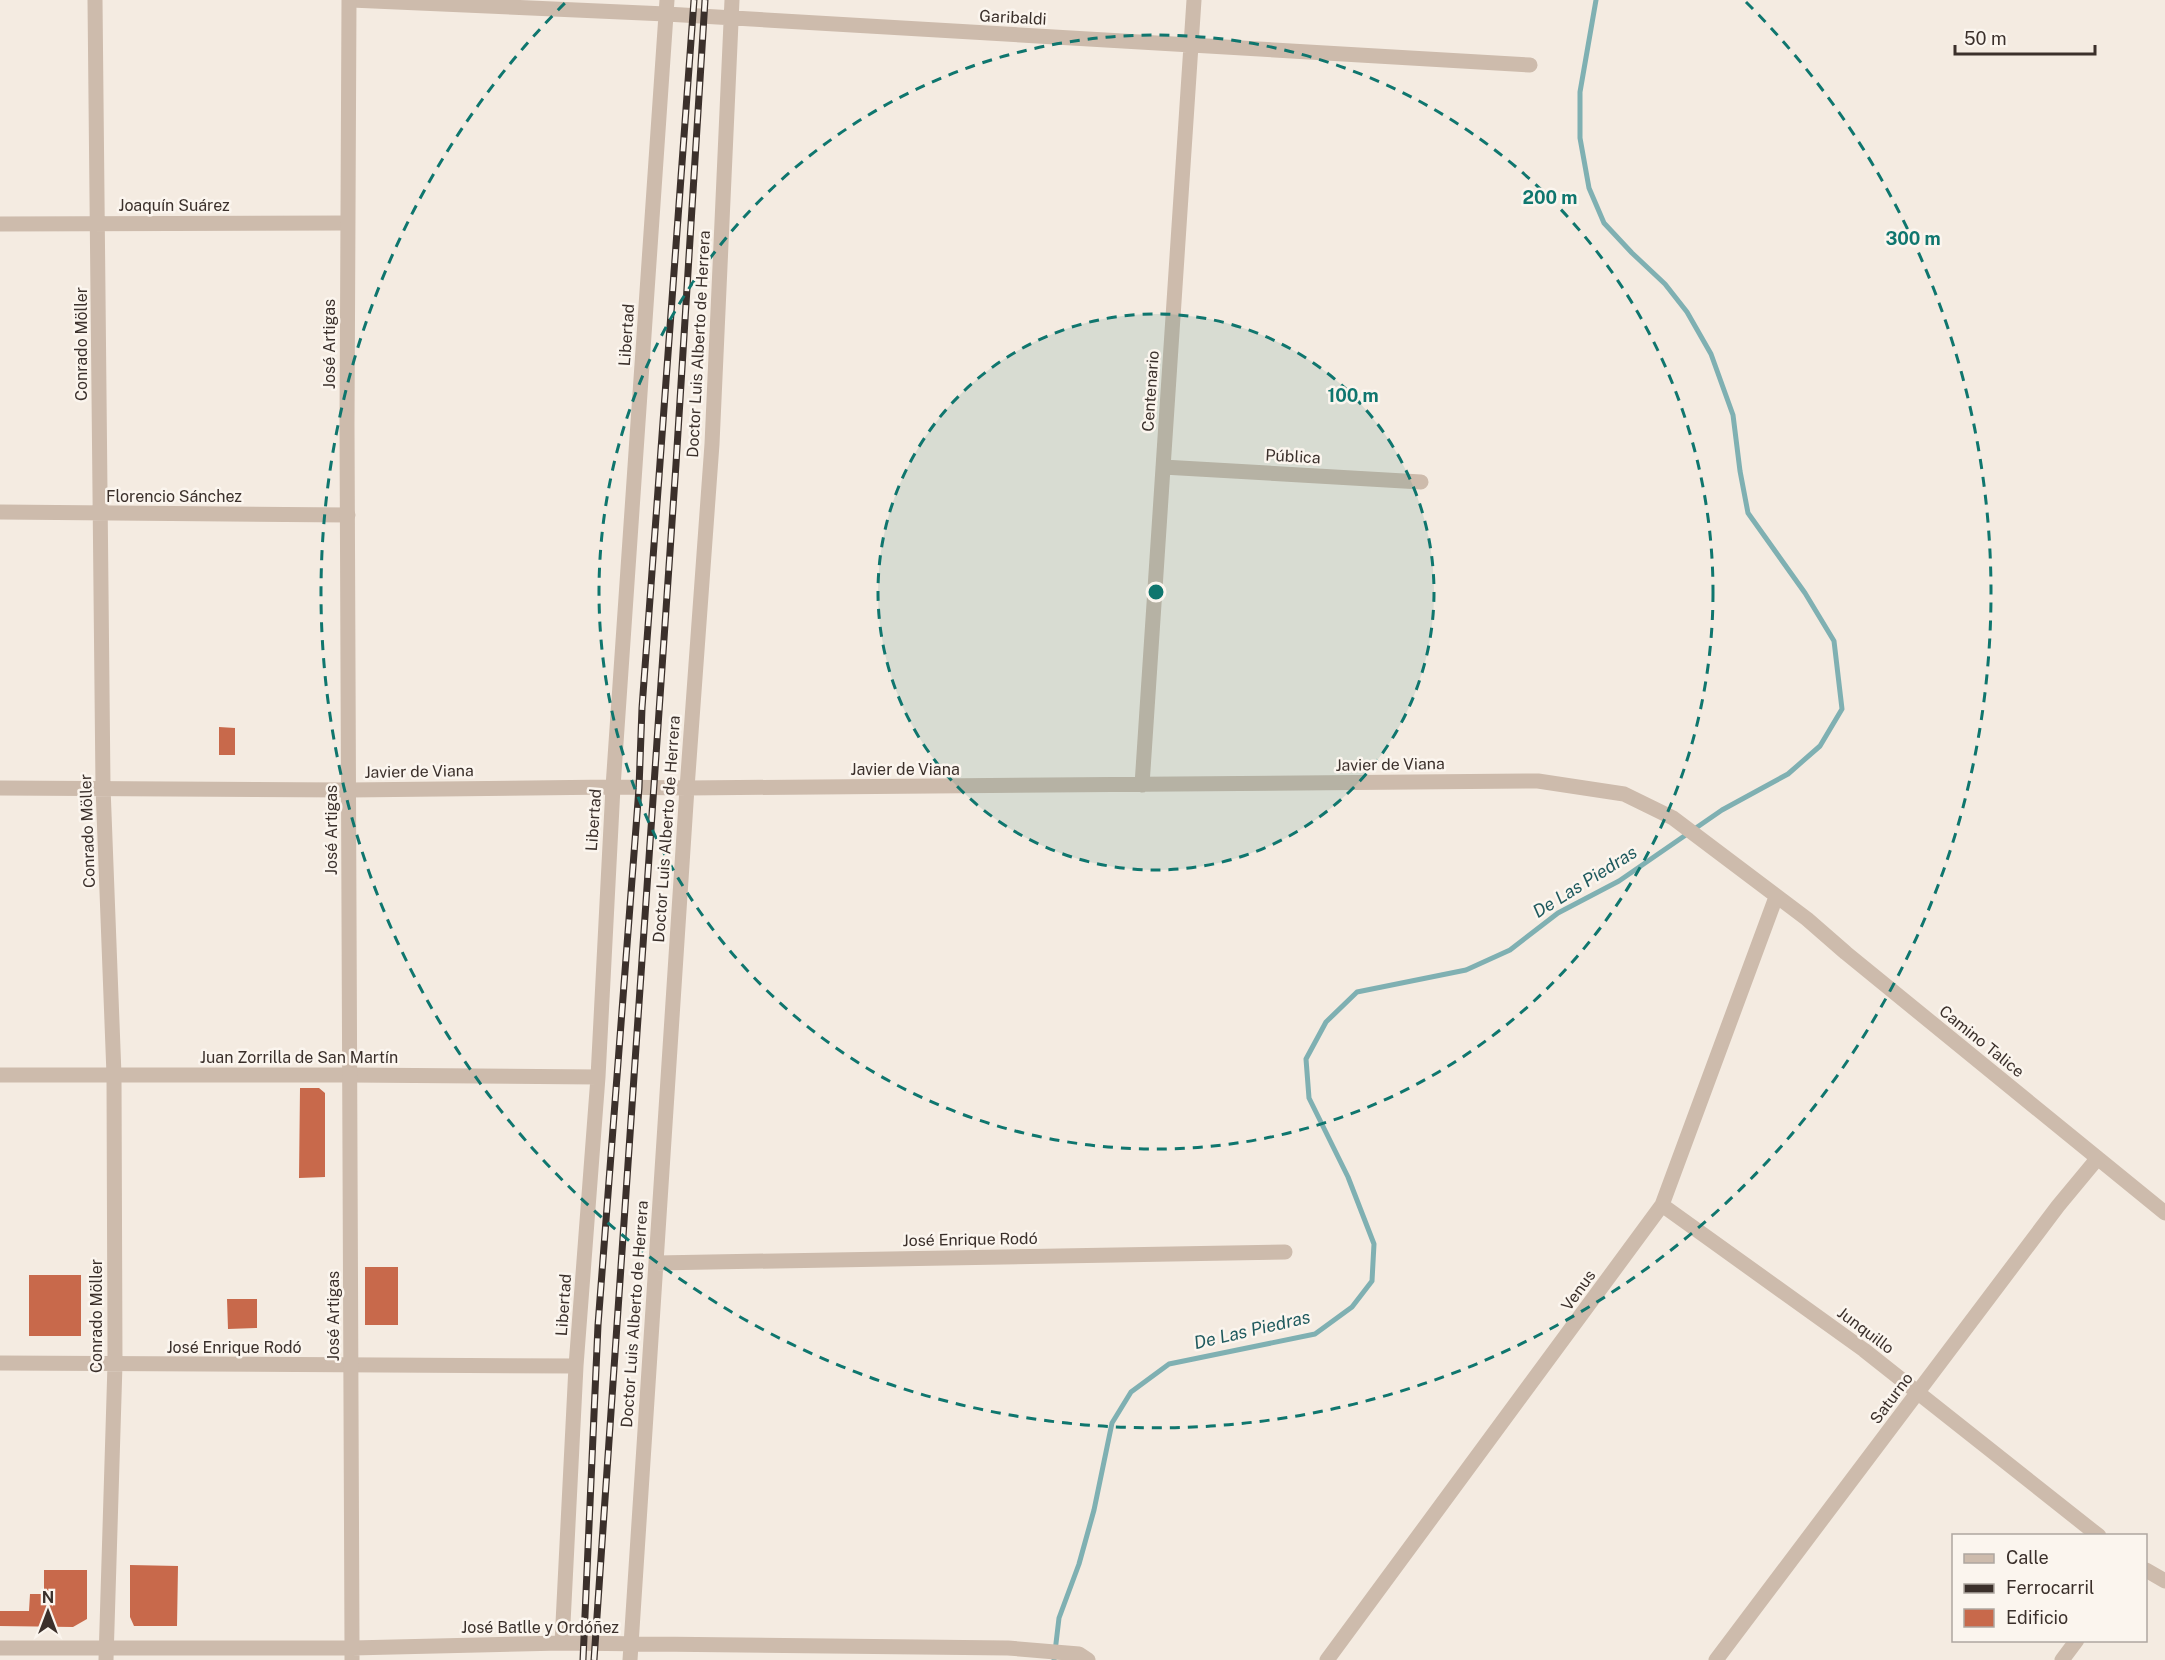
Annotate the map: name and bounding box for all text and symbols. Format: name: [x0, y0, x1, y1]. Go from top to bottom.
street label: Garibaldi: [979, 6, 1047, 29]
scale bar: [1955, 18, 2094, 56]
text: 50 m: [1964, 28, 2007, 49]
text: 200 m: [1523, 187, 1577, 208]
street label: Joaquín Suárez: [118, 196, 230, 215]
text: 300 m: [1885, 228, 1941, 249]
street label: Doctor Luis Alberto de Herrera: [683, 230, 714, 458]
street label: Conrado Möller: [72, 287, 91, 401]
street label: José Artigas: [320, 299, 339, 389]
street label: Libertad: [615, 303, 638, 367]
street label: Centenario: [1138, 350, 1163, 432]
text: 100 m: [1327, 385, 1379, 406]
street label: Pública: [1265, 446, 1321, 467]
street label: Florencio Sánchez: [106, 487, 242, 506]
centre of rings: [1146, 582, 1166, 602]
street label: Doctor Luis Alberto de Herrera: [649, 715, 684, 943]
street label: Javier de Viana: [1335, 754, 1445, 775]
street label: Javier de Viana: [850, 760, 960, 779]
street label: Javier de Viana: [364, 761, 474, 782]
street label: Conrado Möller: [76, 774, 99, 888]
street label: José Artigas: [322, 785, 341, 875]
street label: Libertad: [582, 788, 605, 852]
water label: De Las Piedras: [1529, 841, 1641, 922]
street label: Camino Talice: [1935, 1001, 2028, 1081]
street label: Juan Zorrilla de San Martín: [200, 1048, 398, 1067]
street label: Doctor Luis Alberto de Herrera: [617, 1200, 652, 1428]
street label: José Enrique Rodó: [902, 1229, 1038, 1250]
street label: Conrado Möller: [87, 1259, 106, 1373]
street label: Venus: [1557, 1266, 1600, 1314]
street label: José Artigas: [324, 1271, 343, 1361]
street label: Libertad: [552, 1273, 575, 1337]
street label: Junquillo: [1834, 1303, 1898, 1358]
water label: De Las Piedras: [1192, 1306, 1312, 1353]
street label: José Enrique Rodó: [166, 1338, 302, 1357]
street label: Saturno: [1866, 1369, 1917, 1428]
legend: [1952, 1534, 2147, 1642]
text: Calle: [2006, 1547, 2049, 1568]
text: Ferrocarril: [2006, 1577, 2094, 1598]
north arrow: [18, 1582, 78, 1642]
text: N: [42, 1588, 54, 1607]
text: Edificio: [2006, 1607, 2068, 1628]
street label: José Batlle y Ordóñez: [461, 1618, 619, 1637]

